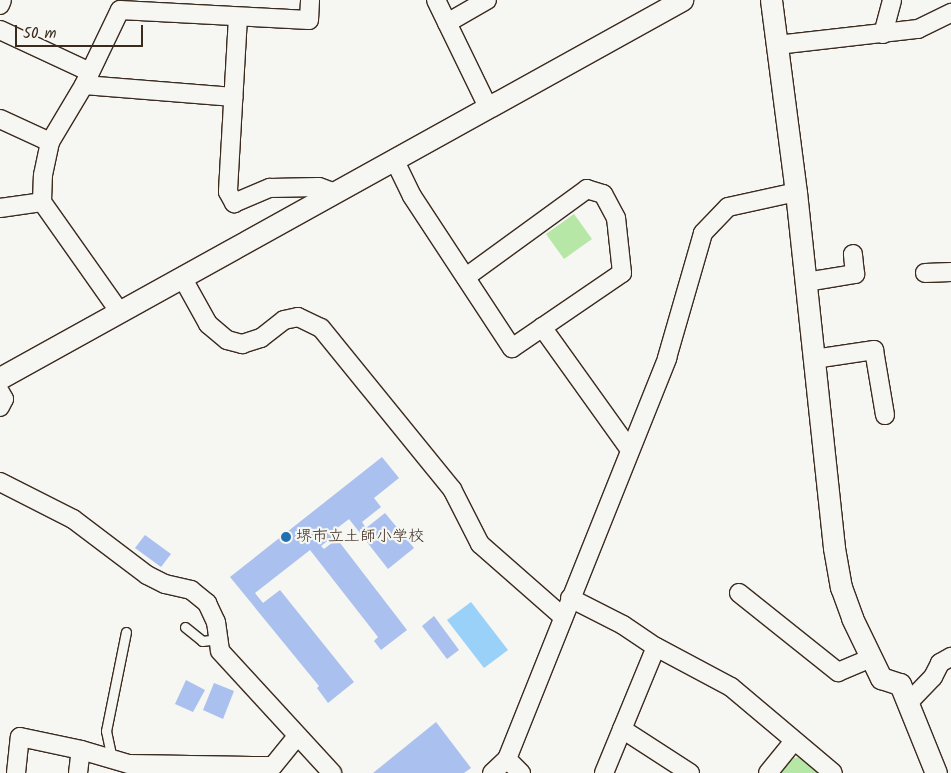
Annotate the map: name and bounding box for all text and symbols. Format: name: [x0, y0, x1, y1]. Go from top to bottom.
scale bar: [18, 15, 145, 47]
text: 50 m: [23, 22, 57, 46]
place label: 堺市立土師小学校: [296, 527, 424, 547]
marker: 堺市立土師小学校: [280, 531, 292, 543]

